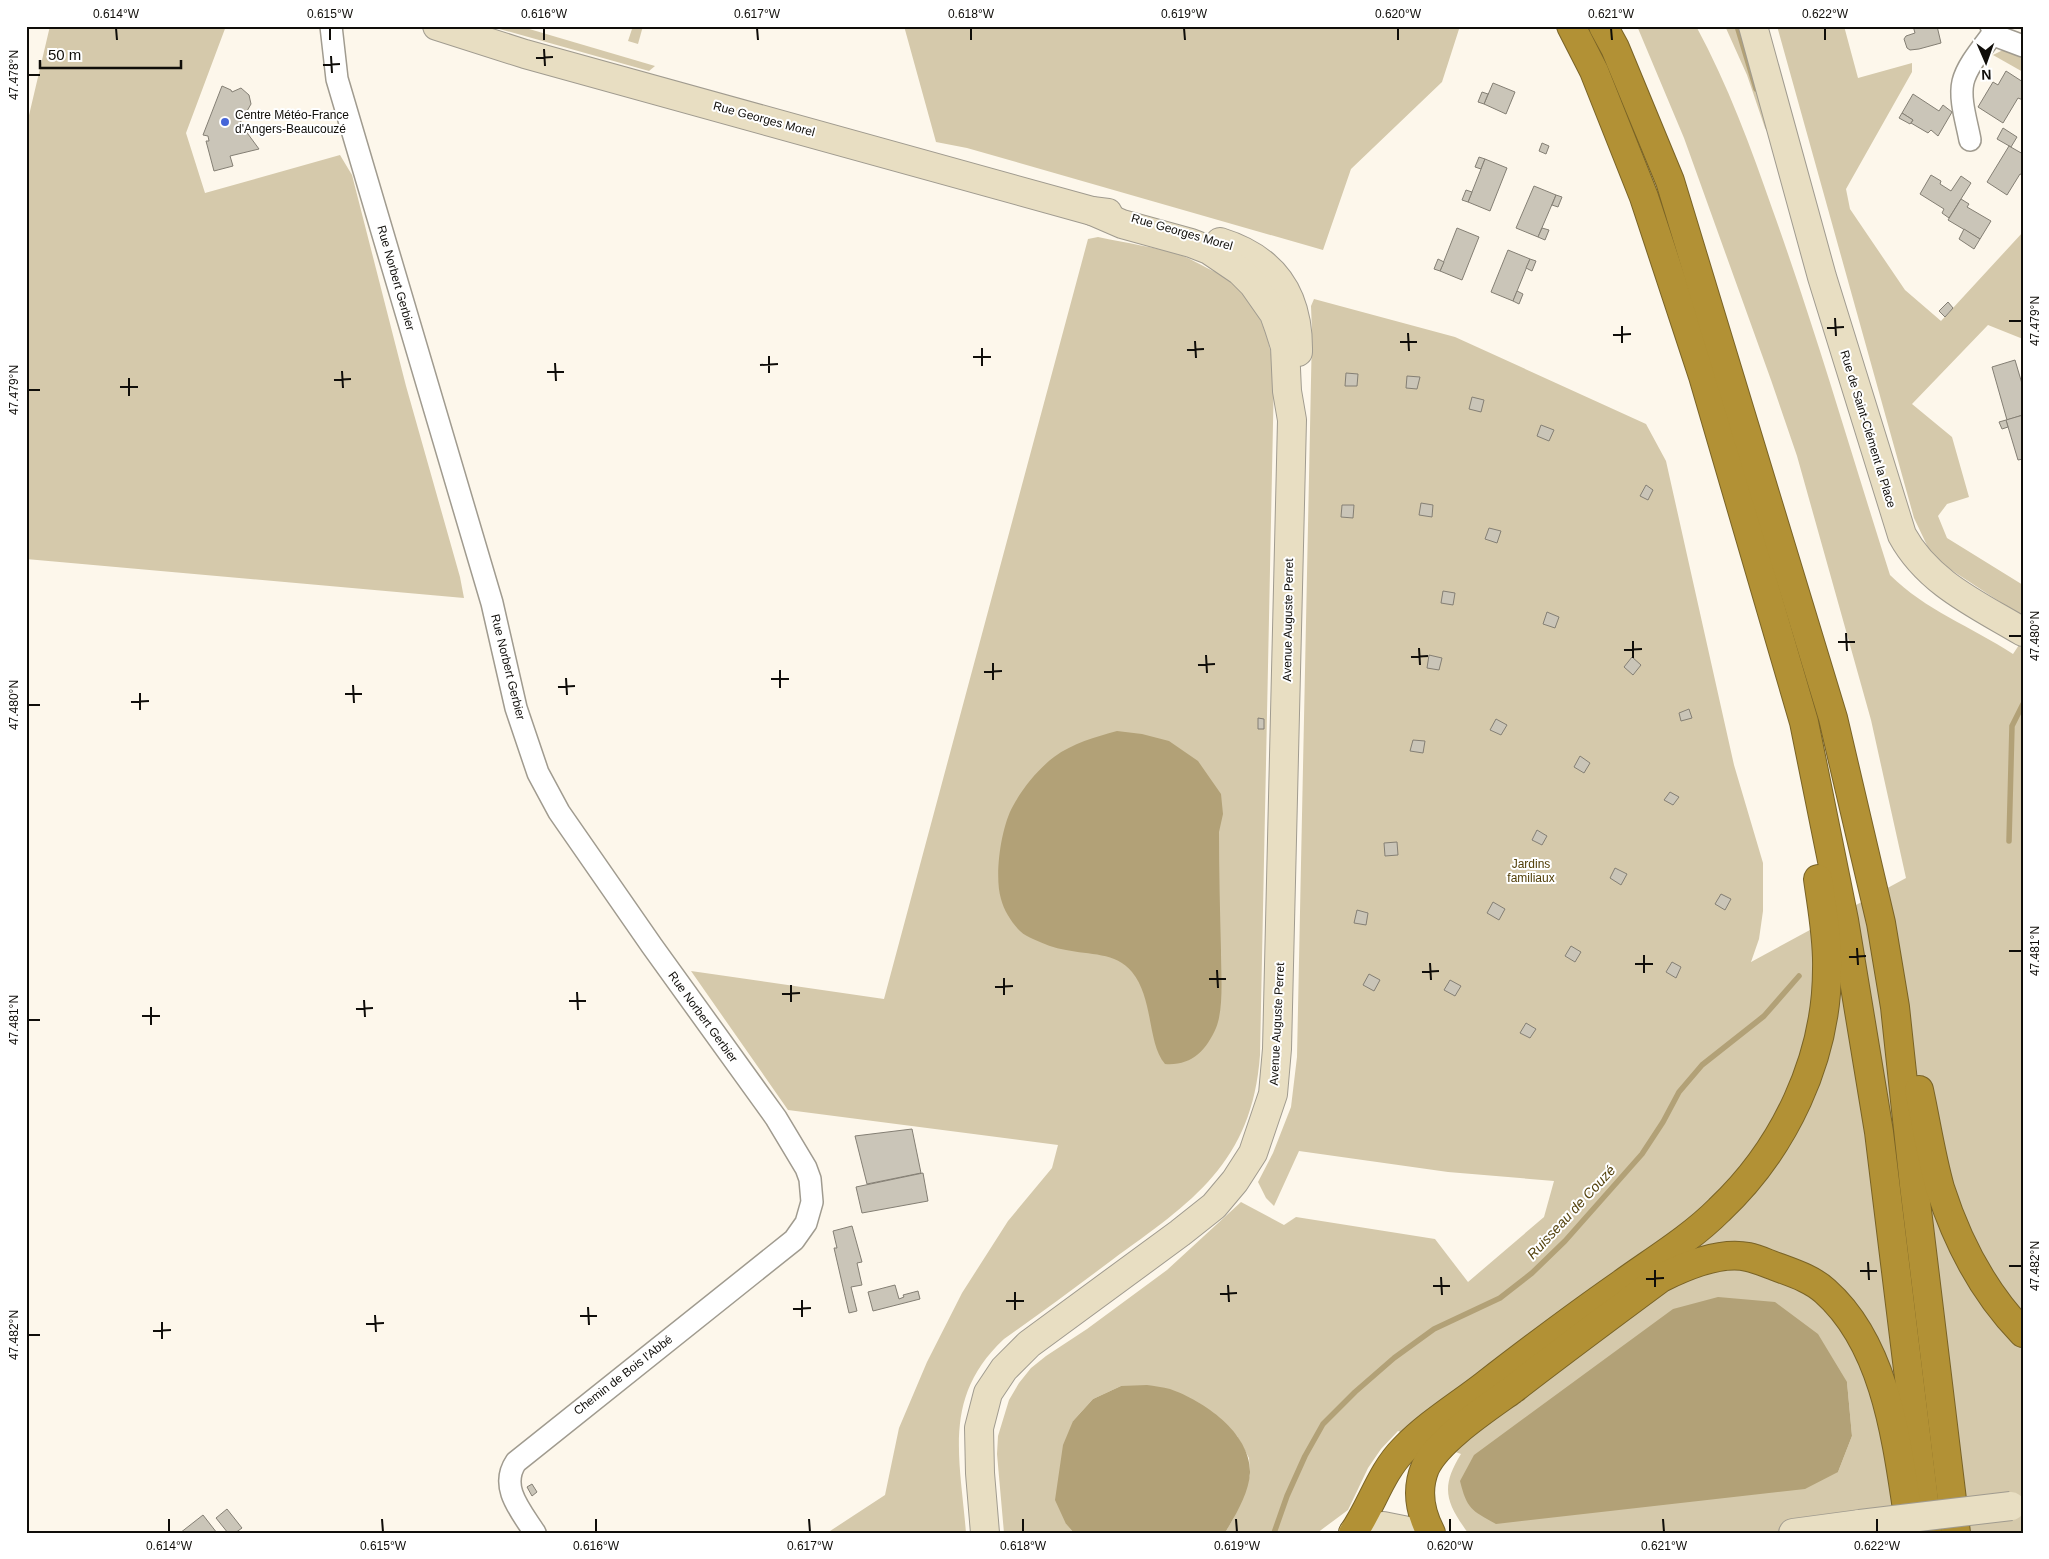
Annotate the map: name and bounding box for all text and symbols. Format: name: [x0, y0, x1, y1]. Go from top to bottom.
text: 0.614°W: [93, 7, 140, 21]
text: 0.615°W: [307, 7, 354, 21]
text: 0.616°W: [521, 7, 568, 21]
text: 0.617°W: [734, 7, 781, 21]
text: 0.618°W: [948, 7, 995, 21]
text: 0.619°W: [1161, 7, 1208, 21]
text: 0.620°W: [1375, 7, 1422, 21]
text: 0.621°W: [1588, 7, 1635, 21]
text: 0.622°W: [1802, 7, 1849, 21]
scale bar: [40, 38, 181, 70]
north arrow: [1962, 38, 2012, 88]
text: 50 m: [48, 46, 81, 63]
text: 47.478°N: [7, 50, 21, 100]
text: N: [1981, 67, 1992, 83]
street label: Rue Georges Morel: [712, 99, 816, 139]
place label: Centre Météo-France d'Angers-Beaucouzé: [235, 108, 349, 136]
marker: Centre Météo-France d'Angers-Beaucouzé: [219, 116, 231, 128]
street label: Rue Georges Morel: [1130, 211, 1234, 253]
street label: Rue Norbert Gerbier: [374, 224, 418, 332]
text: 47.479°N: [2028, 296, 2042, 346]
street label: Rue de Saint-Clément la Place: [1837, 348, 1899, 510]
text: 47.479°N: [7, 365, 21, 415]
street label: Avenue Auguste Perret: [1280, 558, 1296, 682]
text: 47.480°N: [2028, 611, 2042, 661]
street label: Rue Norbert Gerbier: [488, 613, 528, 721]
text: 47.480°N: [7, 680, 21, 730]
park label: Jardins familiaux: [1507, 857, 1555, 885]
text: 47.481°N: [2028, 926, 2042, 976]
street label: Avenue Auguste Perret: [1267, 961, 1287, 1086]
street label: Rue Norbert Gerbier: [665, 969, 741, 1065]
text: 47.481°N: [7, 995, 21, 1045]
water label: Ruisseau de Couzé: [1523, 1162, 1619, 1262]
text: 47.482°N: [2028, 1241, 2042, 1291]
text: 47.482°N: [7, 1310, 21, 1360]
street label: Chemin de Bois l'Abbé: [571, 1332, 675, 1418]
text: 0.614°W: [146, 1539, 193, 1553]
text: 0.615°W: [360, 1539, 407, 1553]
text: 0.616°W: [573, 1539, 620, 1553]
text: 0.617°W: [787, 1539, 834, 1553]
text: 0.618°W: [1000, 1539, 1047, 1553]
text: 0.619°W: [1214, 1539, 1261, 1553]
text: 0.620°W: [1427, 1539, 1474, 1553]
text: 0.621°W: [1641, 1539, 1688, 1553]
text: 0.622°W: [1854, 1539, 1901, 1553]

